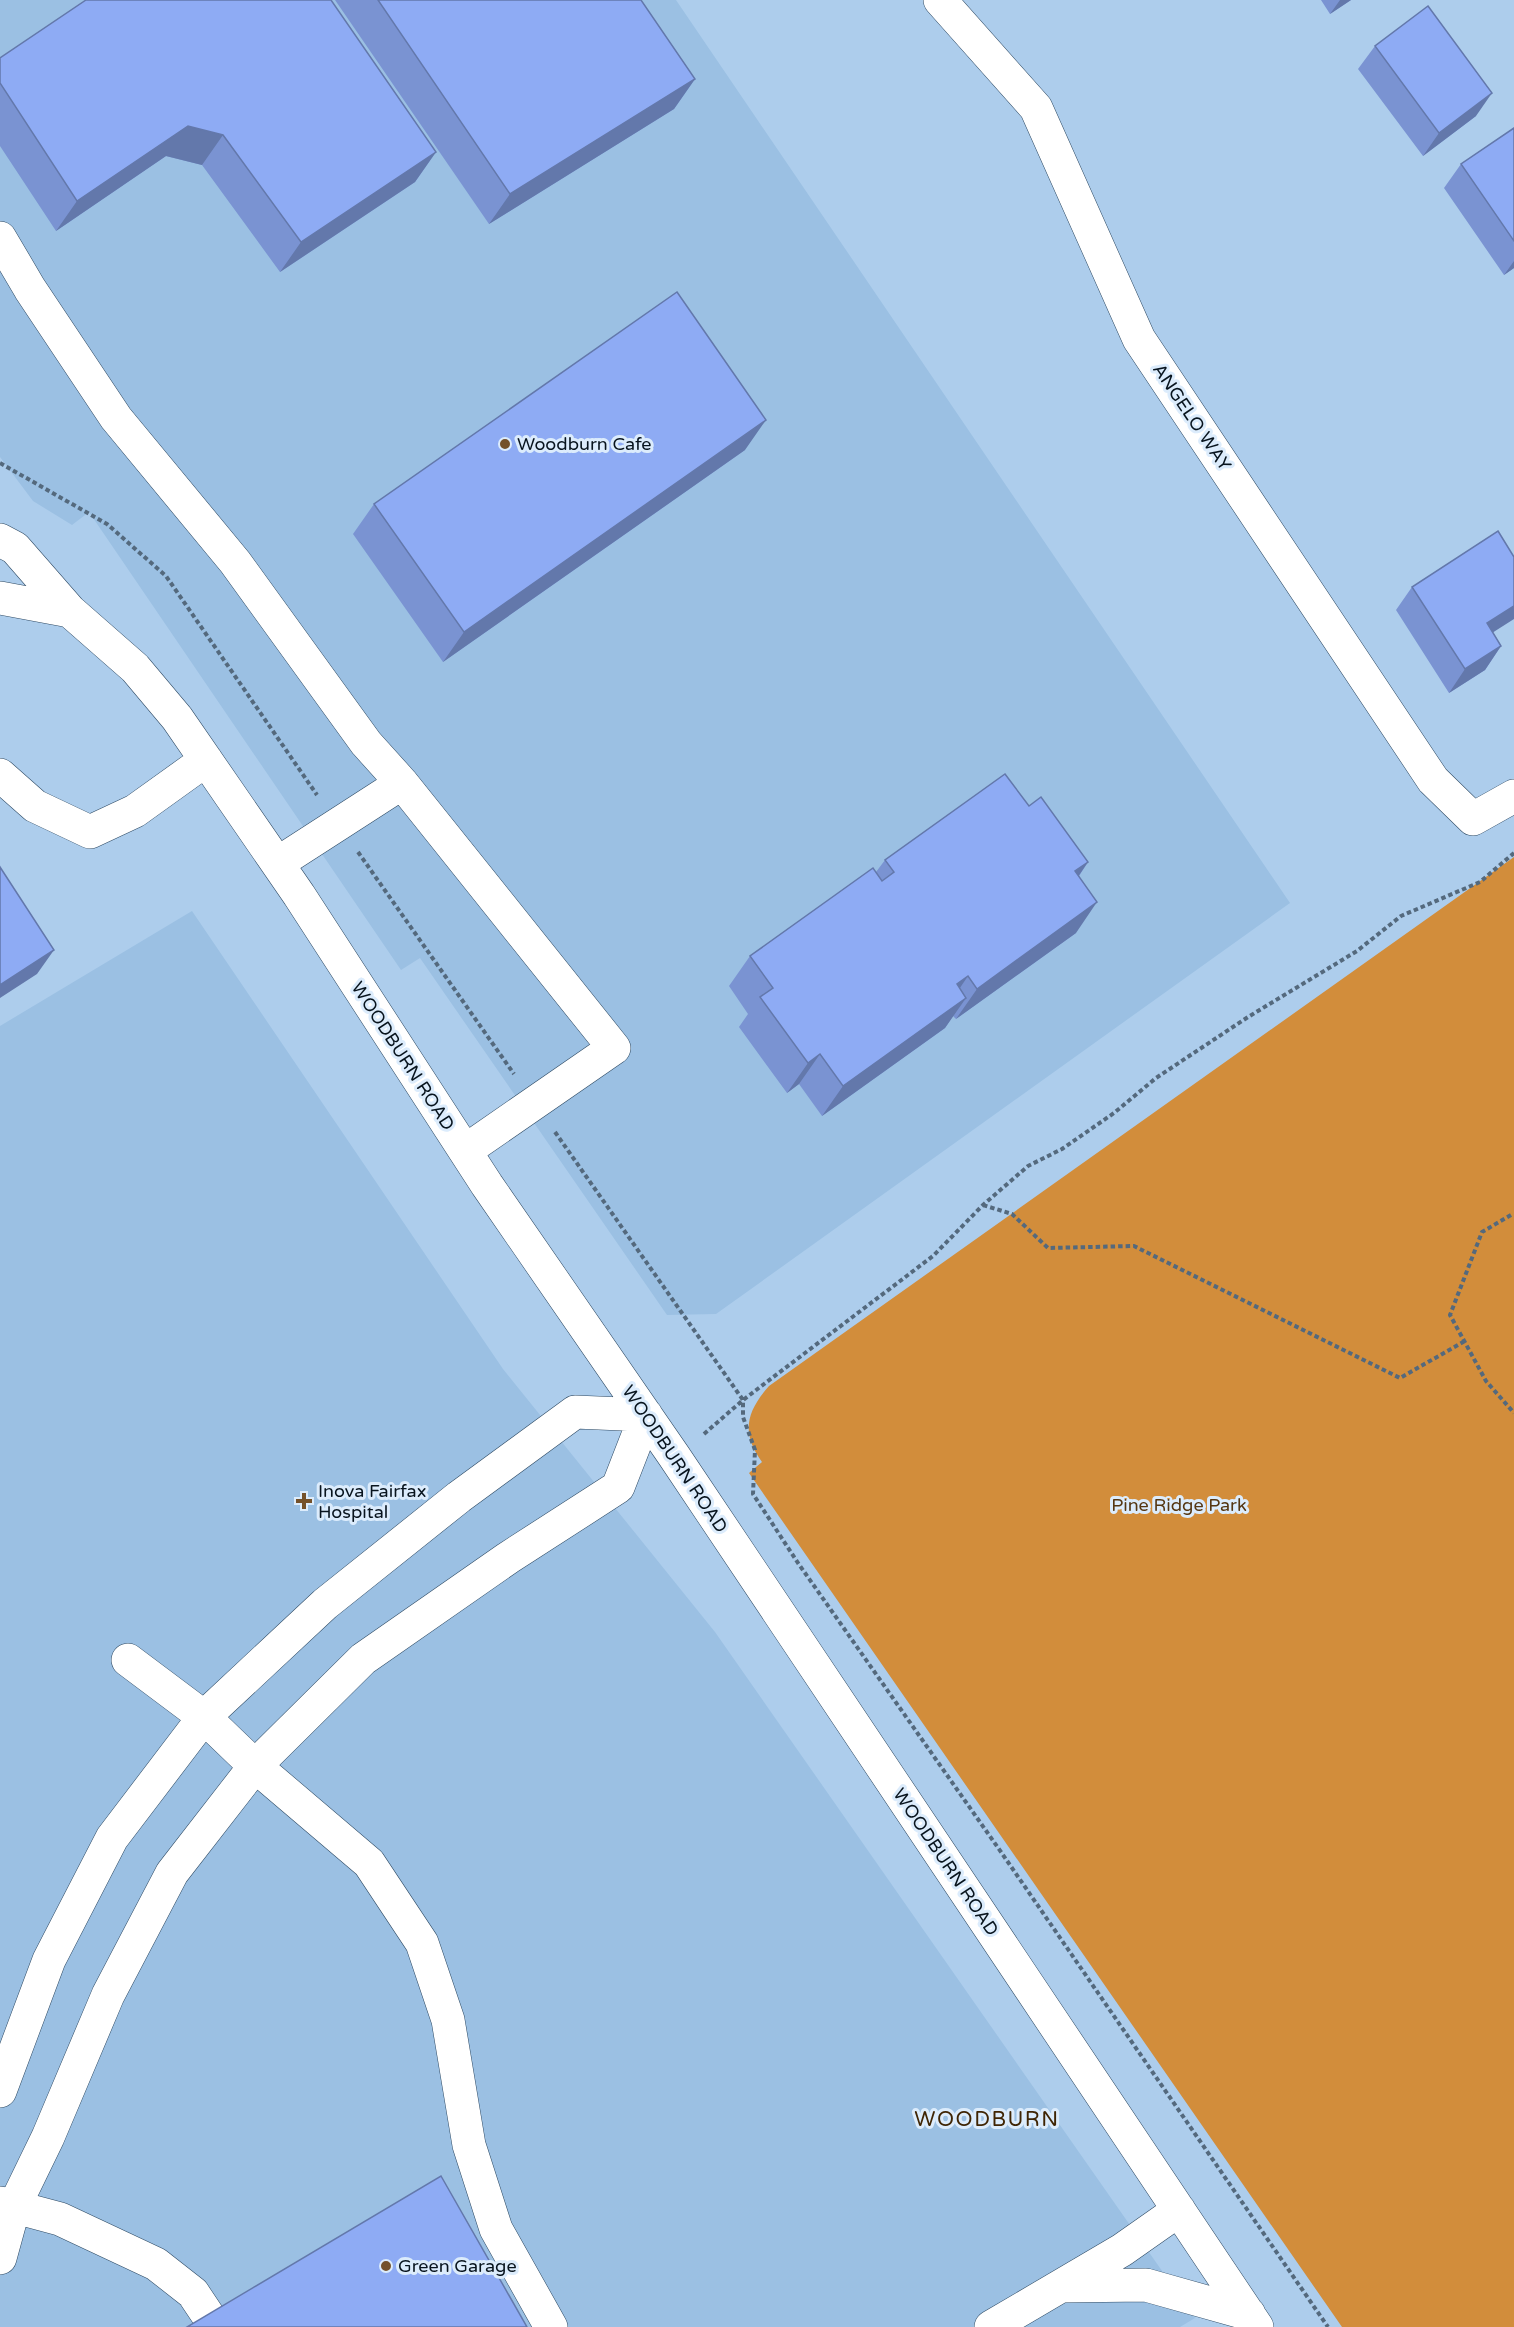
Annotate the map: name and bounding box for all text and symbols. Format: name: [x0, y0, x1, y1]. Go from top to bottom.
street label: ANGELO WAY: [1148, 359, 1236, 475]
place label: Woodburn Cafe: [517, 433, 651, 455]
marker: Woodburn Cafe: [498, 437, 512, 451]
street label: WOODBURN ROAD: [347, 977, 459, 1135]
street label: WOODBURN ROAD: [617, 1381, 733, 1537]
place label: Inova Fairfax Hospital: [318, 1480, 426, 1523]
marker: Inova Fairfax Hospital: [295, 1492, 313, 1510]
park label: Pine Ridge Park: [1111, 1494, 1247, 1516]
street label: WOODBURN ROAD: [888, 1784, 1004, 1940]
district label: WOODBURN: [914, 2107, 1060, 2132]
place label: Green Garage: [398, 2255, 517, 2277]
marker: Green Garage: [379, 2259, 393, 2273]

